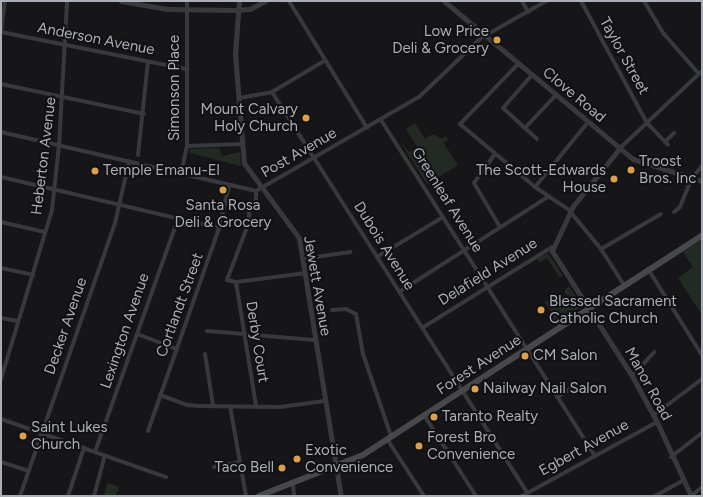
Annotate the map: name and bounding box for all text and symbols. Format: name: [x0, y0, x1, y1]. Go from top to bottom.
street label: Taylor Street: [595, 14, 653, 98]
street label: Anderson Avenue: [36, 19, 156, 59]
place label: Low Price Deli & Grocery: [392, 22, 489, 57]
street label: Simonson Place: [166, 35, 184, 141]
marker: Low Price Deli & Grocery: [492, 35, 502, 45]
street label: Clove Road: [539, 63, 609, 127]
street label: Heberton Avenue: [28, 96, 60, 216]
place label: Mount Calvary Holy Church: [200, 100, 298, 135]
marker: Mount Calvary Holy Church: [301, 113, 311, 123]
street label: Post Avenue: [258, 124, 340, 182]
street label: Greenleaf Avenue: [407, 144, 487, 256]
place label: Troost Bros. Inc: [639, 152, 696, 187]
place label: The Scott-Edwards House: [476, 161, 606, 196]
place label: Temple Emanu-El: [103, 162, 220, 180]
marker: Troost Bros. Inc: [626, 165, 636, 175]
marker: Temple Emanu-El: [90, 166, 100, 176]
marker: The Scott-Edwards House: [609, 174, 619, 184]
marker: Santa Rosa Deli & Grocery: [218, 185, 228, 195]
place label: Santa Rosa Deli & Grocery: [175, 196, 271, 231]
street label: Dubois Avenue: [350, 198, 418, 294]
street label: Delafield Avenue: [435, 234, 541, 310]
street label: Jewett Avenue: [299, 235, 335, 337]
street label: Cortlandt Street: [153, 250, 207, 360]
street label: Lexington Avenue: [97, 271, 153, 391]
street label: Decker Avenue: [41, 275, 91, 377]
place label: Blessed Sacrament Catholic Church: [549, 292, 677, 327]
street label: Derby Court: [242, 300, 272, 384]
marker: Blessed Sacrament Catholic Church: [536, 305, 546, 315]
street label: Forest Avenue: [433, 331, 525, 399]
street label: Manor Road: [621, 344, 675, 424]
place label: CM Salon: [533, 347, 597, 365]
marker: CM Salon: [520, 351, 530, 361]
place label: Nailway Nail Salon: [483, 380, 607, 398]
marker: Nailway Nail Salon: [470, 384, 480, 394]
place label: Taranto Realty: [442, 408, 538, 426]
marker: Taranto Realty: [429, 412, 439, 422]
street label: Egbert Avenue: [536, 416, 632, 480]
place label: Saint Lukes Church: [31, 418, 108, 453]
place label: Forest Bro Convenience: [427, 428, 515, 463]
marker: Saint Lukes Church: [18, 431, 28, 441]
place label: Exotic Convenience: [305, 441, 393, 476]
marker: Forest Bro Convenience: [414, 441, 424, 451]
marker: Exotic Convenience: [292, 454, 302, 464]
place label: Taco Bell: [215, 459, 274, 477]
marker: Taco Bell: [277, 463, 287, 473]

